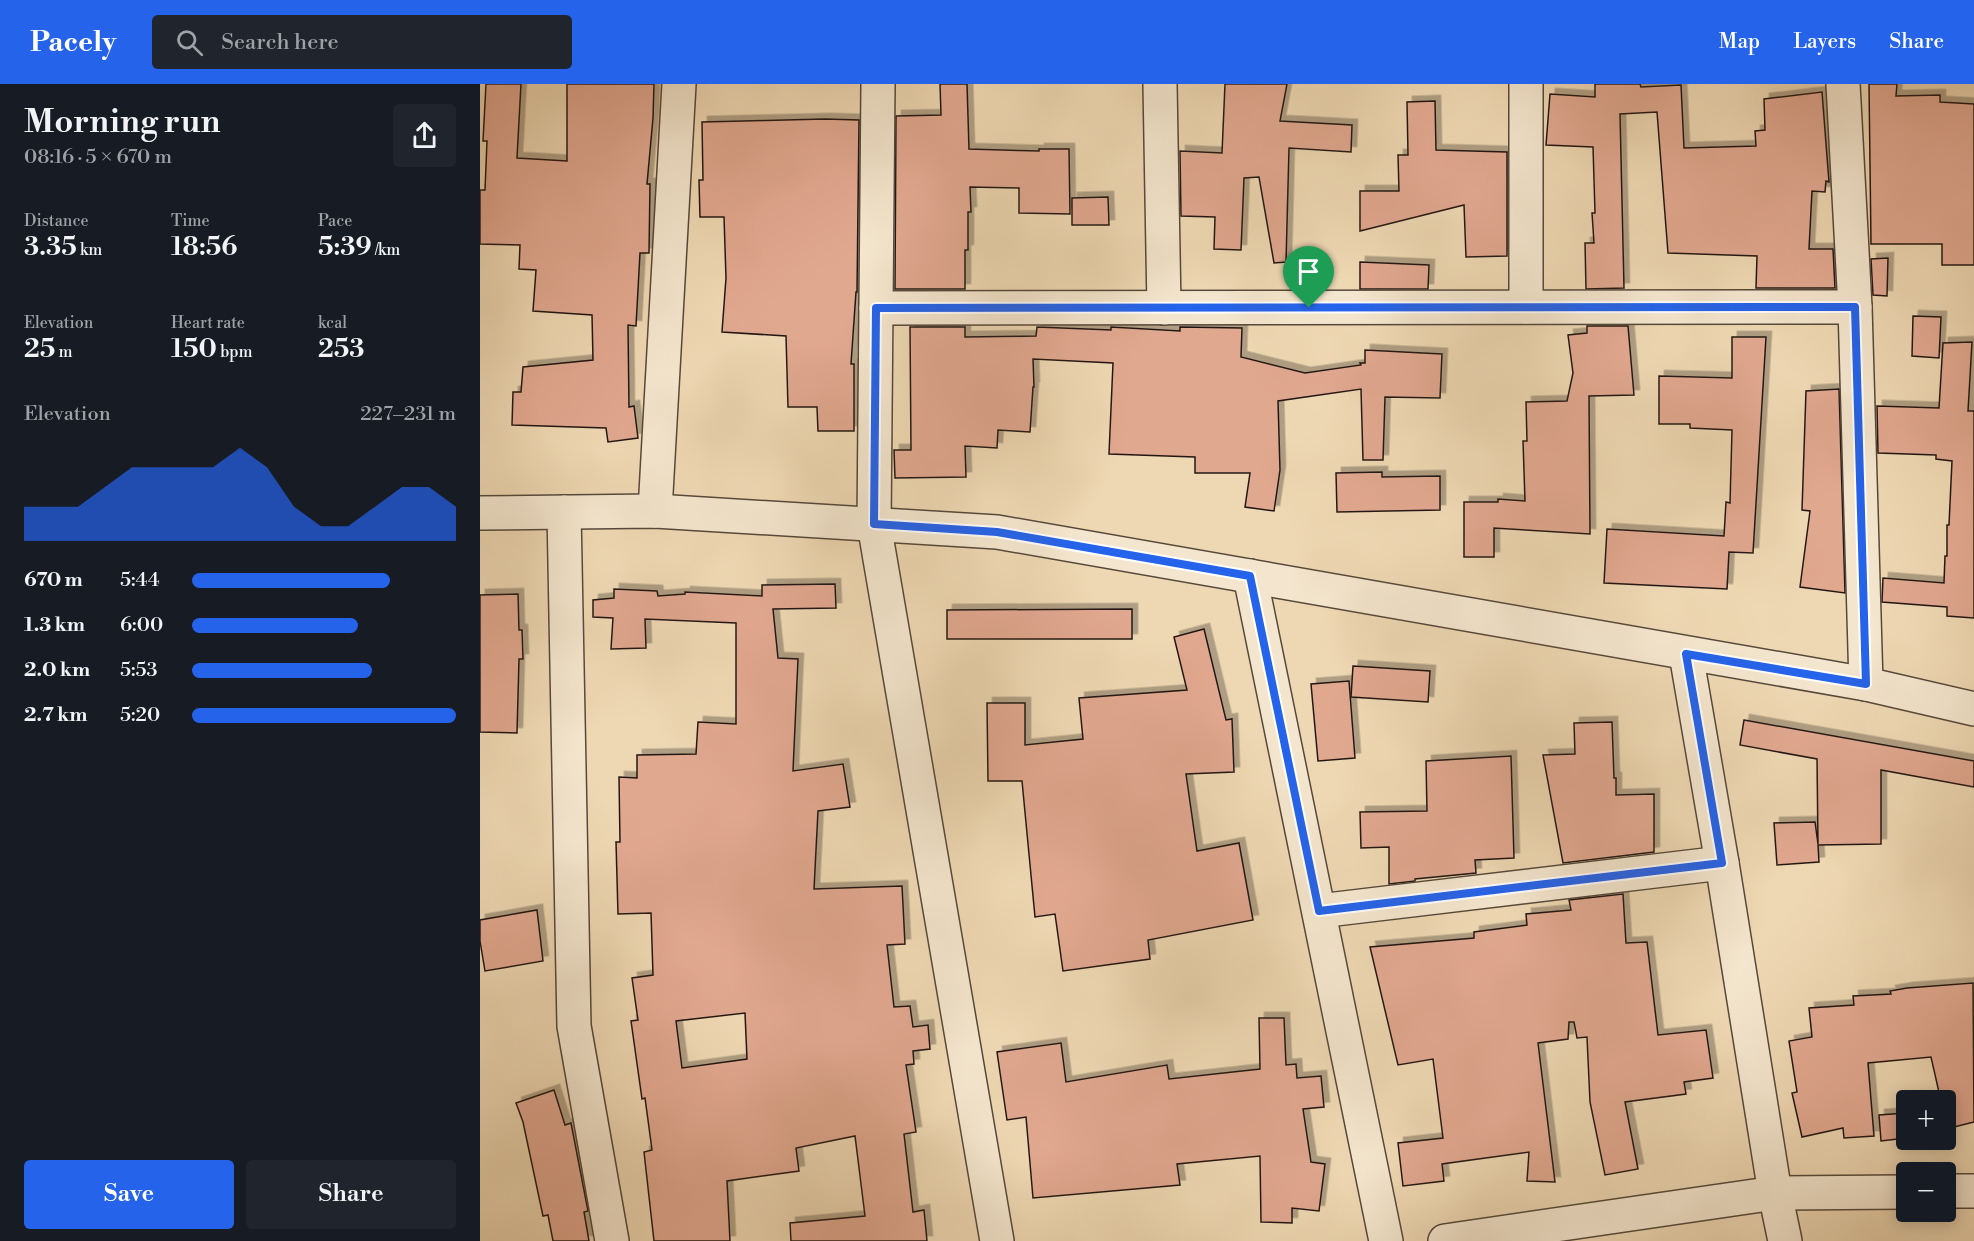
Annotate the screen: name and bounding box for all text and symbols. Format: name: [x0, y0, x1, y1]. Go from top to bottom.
search box: [152, 15, 572, 69]
text: Pacely: [30, 25, 116, 60]
icon: search: [173, 26, 206, 59]
text: Search here: [221, 29, 339, 56]
text: Map: [1719, 29, 1760, 55]
text: Layers: [1793, 29, 1856, 55]
text: Share: [1889, 29, 1944, 55]
text: Morning run: [24, 102, 221, 143]
button: share: [393, 104, 456, 167]
text: 08:16 · 5 × 670 m: [24, 145, 172, 170]
text: Distance: [24, 211, 89, 231]
text: Time: [171, 211, 210, 231]
text: Pace: [318, 211, 352, 231]
text: 3.35: [24, 231, 77, 263]
text: 18:56: [171, 231, 237, 263]
text: 5:39: [318, 231, 372, 263]
text: km: [77, 240, 102, 260]
text: /km: [372, 240, 400, 260]
pin: [1283, 246, 1334, 308]
icon: arrive: [1292, 255, 1325, 288]
text: Elevation: [24, 313, 93, 333]
text: Heart rate: [171, 313, 245, 333]
text: kcal: [318, 313, 347, 333]
text: 25: [24, 333, 55, 365]
text: 150: [171, 333, 217, 365]
text: 253: [318, 333, 365, 365]
text: m: [55, 342, 73, 362]
text: bpm: [217, 342, 253, 362]
text: Elevation: [24, 402, 111, 427]
text: 227–231 m: [360, 402, 456, 427]
text: 670 m: [24, 568, 83, 593]
text: 5:44: [120, 568, 160, 593]
text: 1.3 km: [24, 613, 85, 638]
text: 6:00: [120, 613, 163, 638]
text: 2.0 km: [24, 658, 90, 683]
text: 5:53: [120, 658, 158, 683]
text: 2.7 km: [24, 703, 88, 728]
text: 5:20: [120, 703, 160, 728]
map controls: [1896, 1090, 1956, 1222]
button: +: [1896, 1090, 1956, 1150]
button: Save: [24, 1160, 234, 1229]
button: Share: [246, 1160, 456, 1229]
button: −: [1896, 1162, 1956, 1222]

